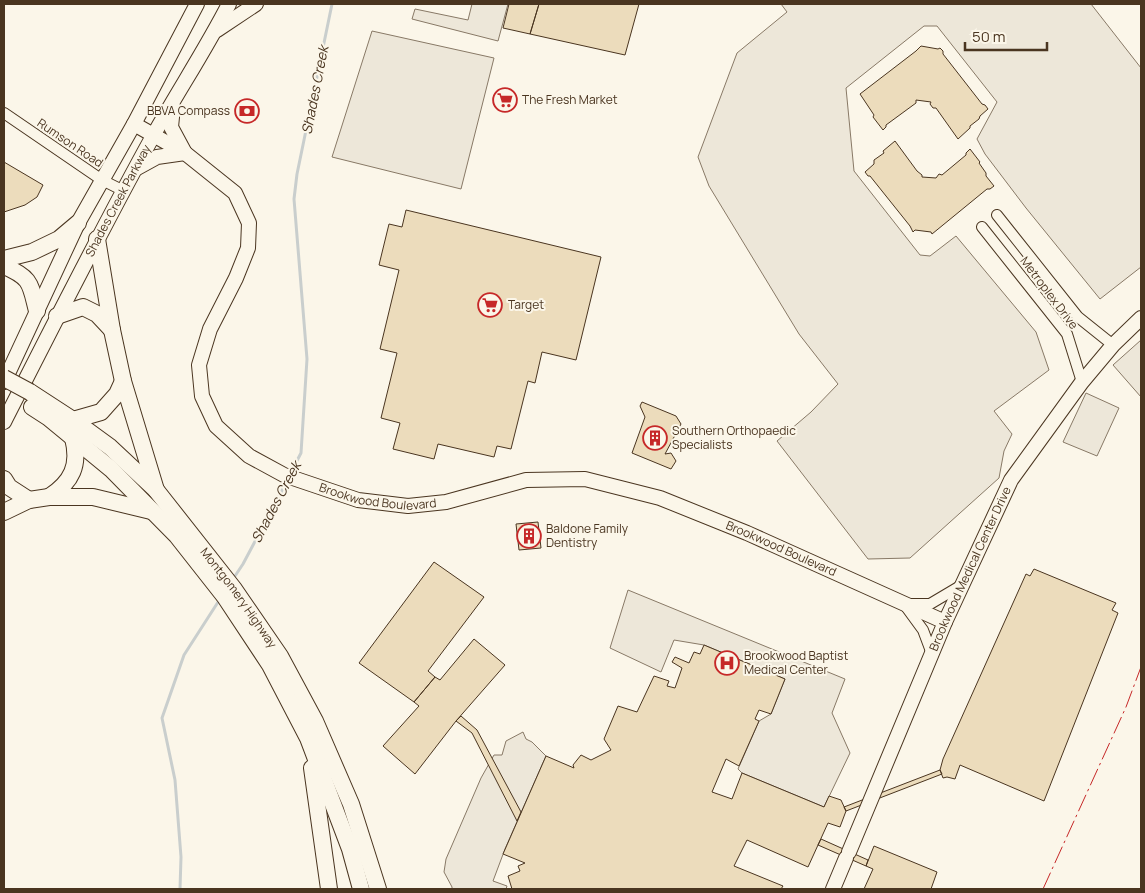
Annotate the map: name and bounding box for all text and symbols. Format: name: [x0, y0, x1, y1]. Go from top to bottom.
scale bar: [965, 20, 1048, 52]
text: 50 m: [972, 26, 1006, 47]
water label: Shades Creek: [297, 42, 333, 136]
supermarket icon: The Fresh Market: [492, 87, 518, 113]
place label: The Fresh Market: [522, 91, 618, 108]
bank icon: BBVA Compass: [234, 98, 260, 124]
place label: BBVA Compass: [147, 102, 230, 119]
street label: Rumson Road: [34, 114, 107, 171]
street label: Shades Creek Parkway: [81, 141, 155, 260]
street label: Metroplex Drive: [1017, 253, 1082, 332]
supermarket icon: Target: [477, 292, 503, 318]
place label: Target: [508, 296, 544, 313]
place label: Southern Orthopaedic Specialists: [672, 422, 796, 453]
building icon: Southern Orthopaedic Specialists: [642, 425, 668, 451]
water label: Shades Creek: [246, 456, 306, 546]
street label: Brookwood Boulevard: [317, 478, 437, 514]
street label: Brookwood Medical Center Drive: [925, 484, 1015, 653]
street label: Brookwood Boulevard: [723, 516, 839, 580]
place label: Baldone Family Dentistry: [546, 520, 629, 551]
building icon: Baldone Family Dentistry: [516, 523, 542, 549]
street label: Montgomery Highway: [197, 544, 281, 652]
place label: Brookwood Baptist Medical Center: [744, 647, 848, 678]
hospital icon: Brookwood Baptist Medical Center: [714, 650, 740, 676]

